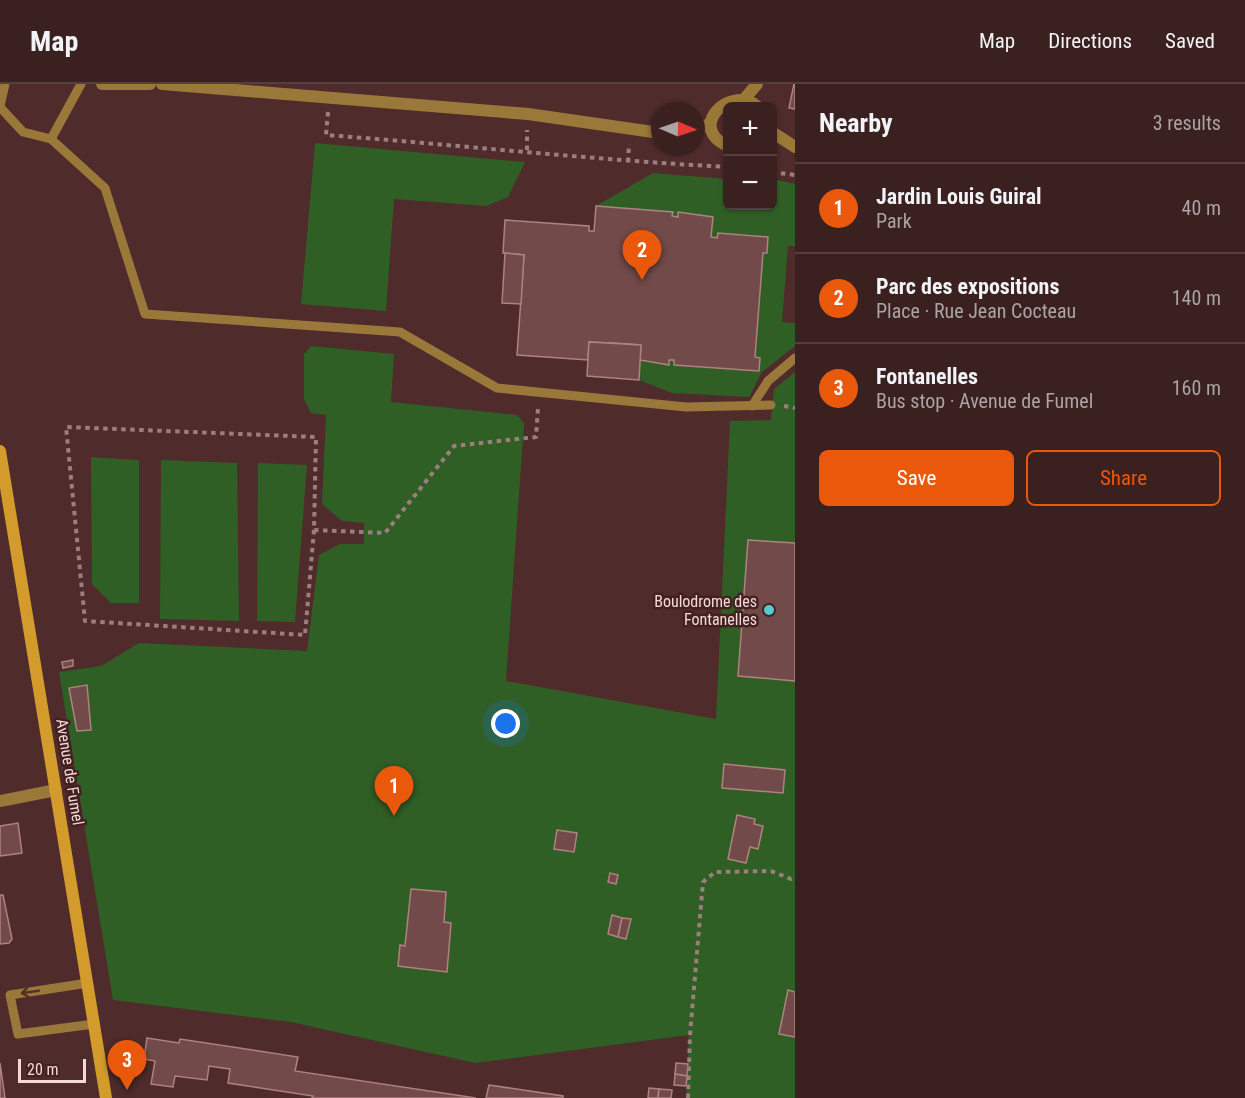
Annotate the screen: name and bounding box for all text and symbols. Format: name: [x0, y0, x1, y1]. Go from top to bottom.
text: Map: [30, 25, 78, 58]
text: Map: [979, 29, 1015, 53]
text: Directions: [1048, 29, 1132, 53]
text: Saved: [1165, 29, 1215, 53]
north arrow: [651, 102, 705, 156]
map controls: [723, 102, 777, 210]
button: +: [723, 102, 777, 156]
text: Nearby: [819, 108, 893, 138]
text: 3 results: [1153, 111, 1221, 135]
button: −: [723, 156, 777, 210]
text: Jardin Louis Guiral: [876, 184, 1042, 209]
text: 1: [833, 196, 844, 220]
text: 40 m: [1182, 196, 1221, 220]
text: Park: [876, 209, 912, 233]
pin: 2: [622, 230, 662, 280]
text: Parc des expositions: [876, 274, 1059, 299]
text: 2: [833, 286, 844, 310]
text: 140 m: [1172, 286, 1221, 310]
text: Place · Rue Jean Cocteau: [876, 299, 1076, 323]
text: Fontanelles: [876, 364, 978, 389]
text: 3: [833, 376, 844, 400]
text: 160 m: [1172, 376, 1221, 400]
text: Bus stop · Avenue de Fumel: [876, 389, 1093, 413]
button: Save: [819, 450, 1014, 506]
button: Share: [1026, 450, 1221, 506]
place label: Boulodrome des Fontanelles: [654, 592, 757, 629]
marker: Boulodrome des Fontanelles: [762, 603, 776, 617]
your location: [491, 709, 520, 738]
street label: Avenue de Fumel: [52, 718, 88, 826]
pin: 1: [374, 766, 414, 816]
one-way arrow: [21, 987, 40, 998]
pin: 3: [108, 1040, 146, 1090]
scale bar: [18, 1056, 86, 1084]
text: 20 m: [27, 1060, 59, 1079]

